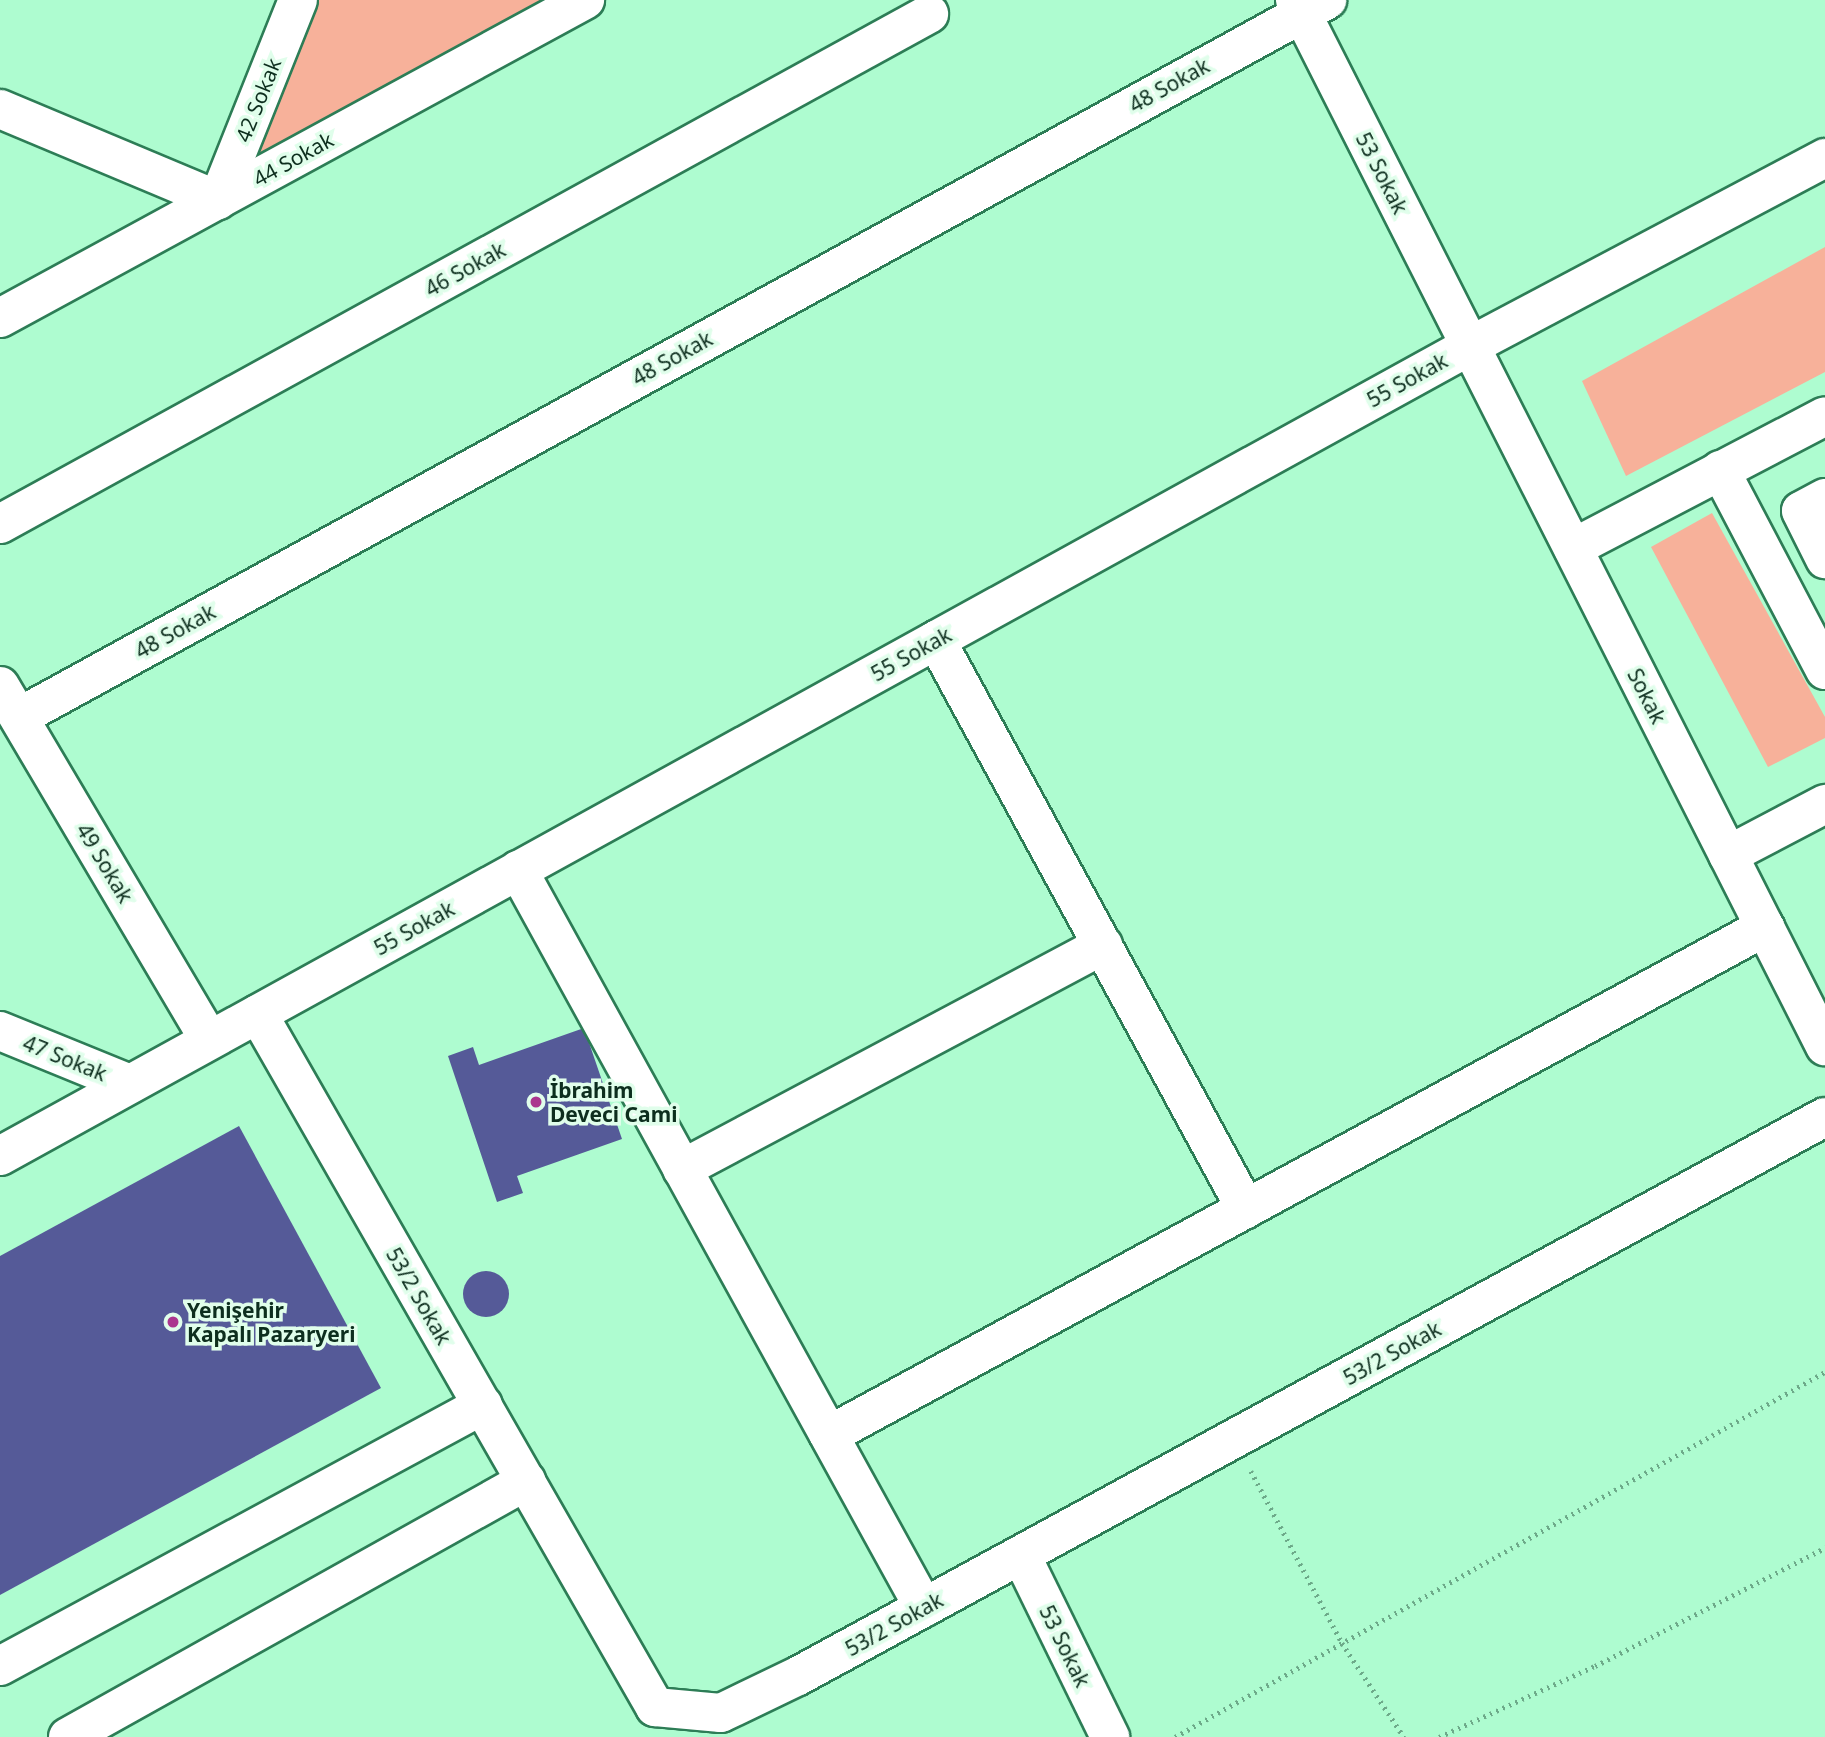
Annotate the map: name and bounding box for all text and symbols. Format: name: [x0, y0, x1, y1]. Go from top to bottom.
street label: 48 Sokak: [1124, 53, 1214, 117]
street label: 42 Sokak: [230, 55, 286, 145]
street label: 44 Sokak: [248, 127, 338, 191]
street label: 53 Sokak: [1351, 128, 1413, 218]
street label: 46 Sokak: [420, 237, 510, 301]
street label: 48 Sokak: [627, 326, 717, 390]
street label: 55 Sokak: [1362, 348, 1452, 412]
street label: 48 Sokak: [130, 599, 220, 663]
street label: 55 Sokak: [866, 622, 956, 686]
street label: Sokak: [1623, 664, 1671, 728]
street label: 49 Sokak: [72, 819, 138, 907]
street label: 55 Sokak: [369, 896, 459, 960]
street label: 47 Sokak: [20, 1030, 110, 1086]
place label: İbrahim Deveci Cami: [550, 1077, 677, 1127]
marker: İbrahim Deveci Cami: [528, 1094, 544, 1110]
street label: 53/2 Sokak: [381, 1243, 457, 1349]
place label: Yenişehir Kapalı Pazaryeri: [187, 1297, 356, 1347]
marker: Yenişehir Kapalı Pazaryeri: [165, 1314, 181, 1330]
street label: 53/2 Sokak: [1339, 1316, 1445, 1390]
street label: 53/2 Sokak: [841, 1587, 947, 1661]
street label: 53 Sokak: [1034, 1601, 1096, 1691]

